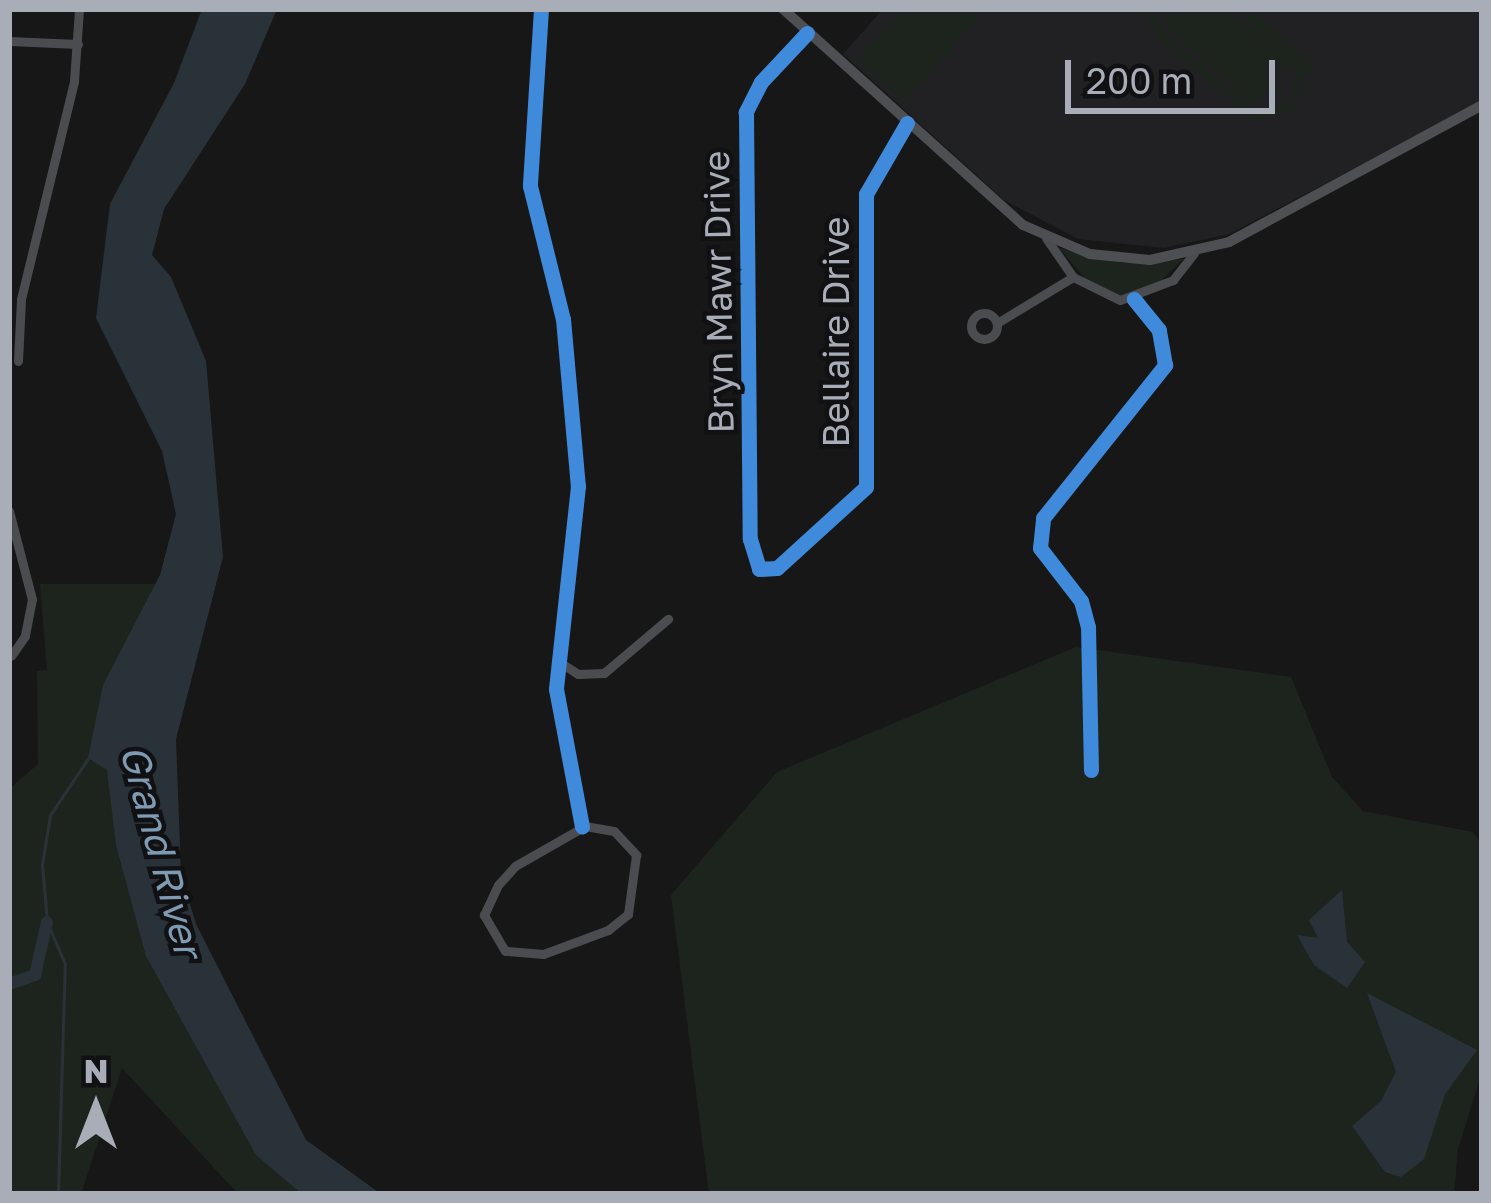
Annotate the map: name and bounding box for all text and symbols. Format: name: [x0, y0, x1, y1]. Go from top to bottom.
scale bar: [1071, 36, 1281, 110]
text: 200 m: [1086, 59, 1192, 102]
street label: Bryn Mawr Drive: [694, 150, 742, 434]
street label: Bellaire Drive: [814, 217, 858, 447]
water label: Grand River: [110, 740, 212, 962]
north arrow: [36, 1047, 156, 1167]
text: N: [83, 1051, 109, 1090]

